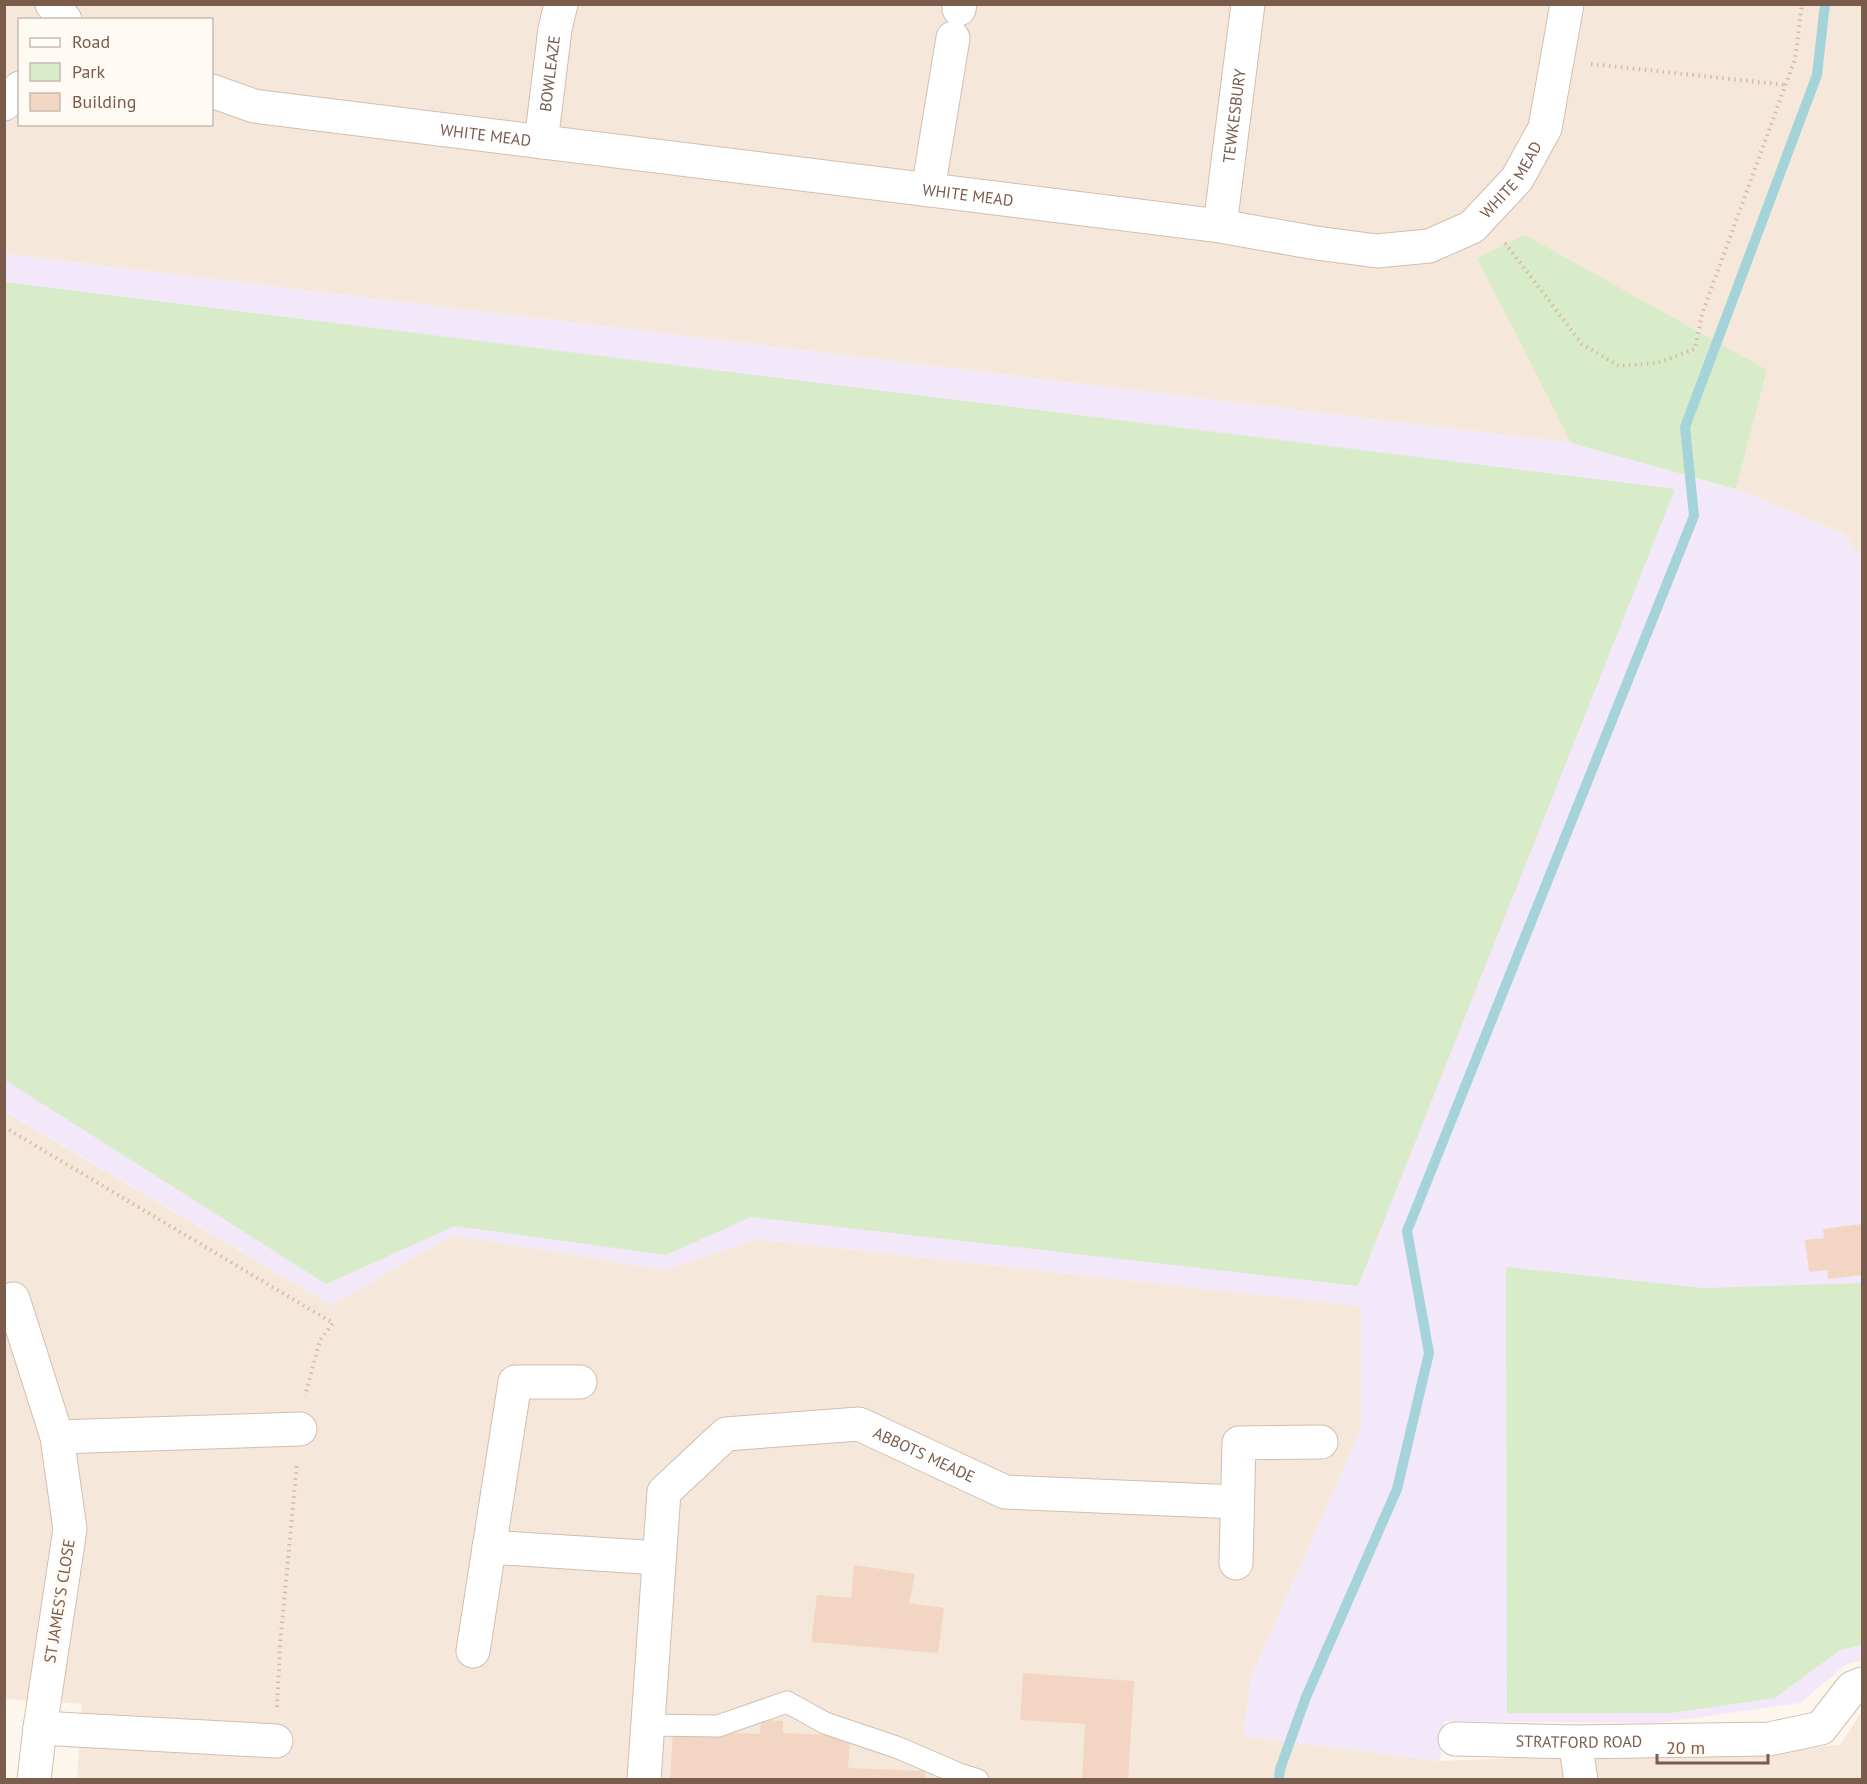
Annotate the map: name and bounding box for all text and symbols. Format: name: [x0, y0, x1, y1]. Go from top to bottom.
legend: [18, 18, 213, 126]
text: Road: [72, 30, 110, 53]
street label: BOWLEAZE: [535, 34, 564, 113]
text: Park: [72, 60, 105, 83]
street label: TEWKESBURY: [1218, 68, 1250, 164]
text: Building: [72, 90, 136, 113]
street label: WHITE MEAD: [439, 119, 532, 150]
street label: WHITE MEAD: [1476, 138, 1546, 222]
street label: WHITE MEAD: [921, 179, 1015, 210]
street label: ABBOTS MEADE: [870, 1422, 978, 1487]
street label: ST JAMES'S CLOSE: [39, 1538, 79, 1664]
scale bar: [1657, 1727, 1768, 1765]
street label: STRATFORD ROAD: [1516, 1731, 1642, 1752]
text: 20 m: [1666, 1736, 1705, 1759]

